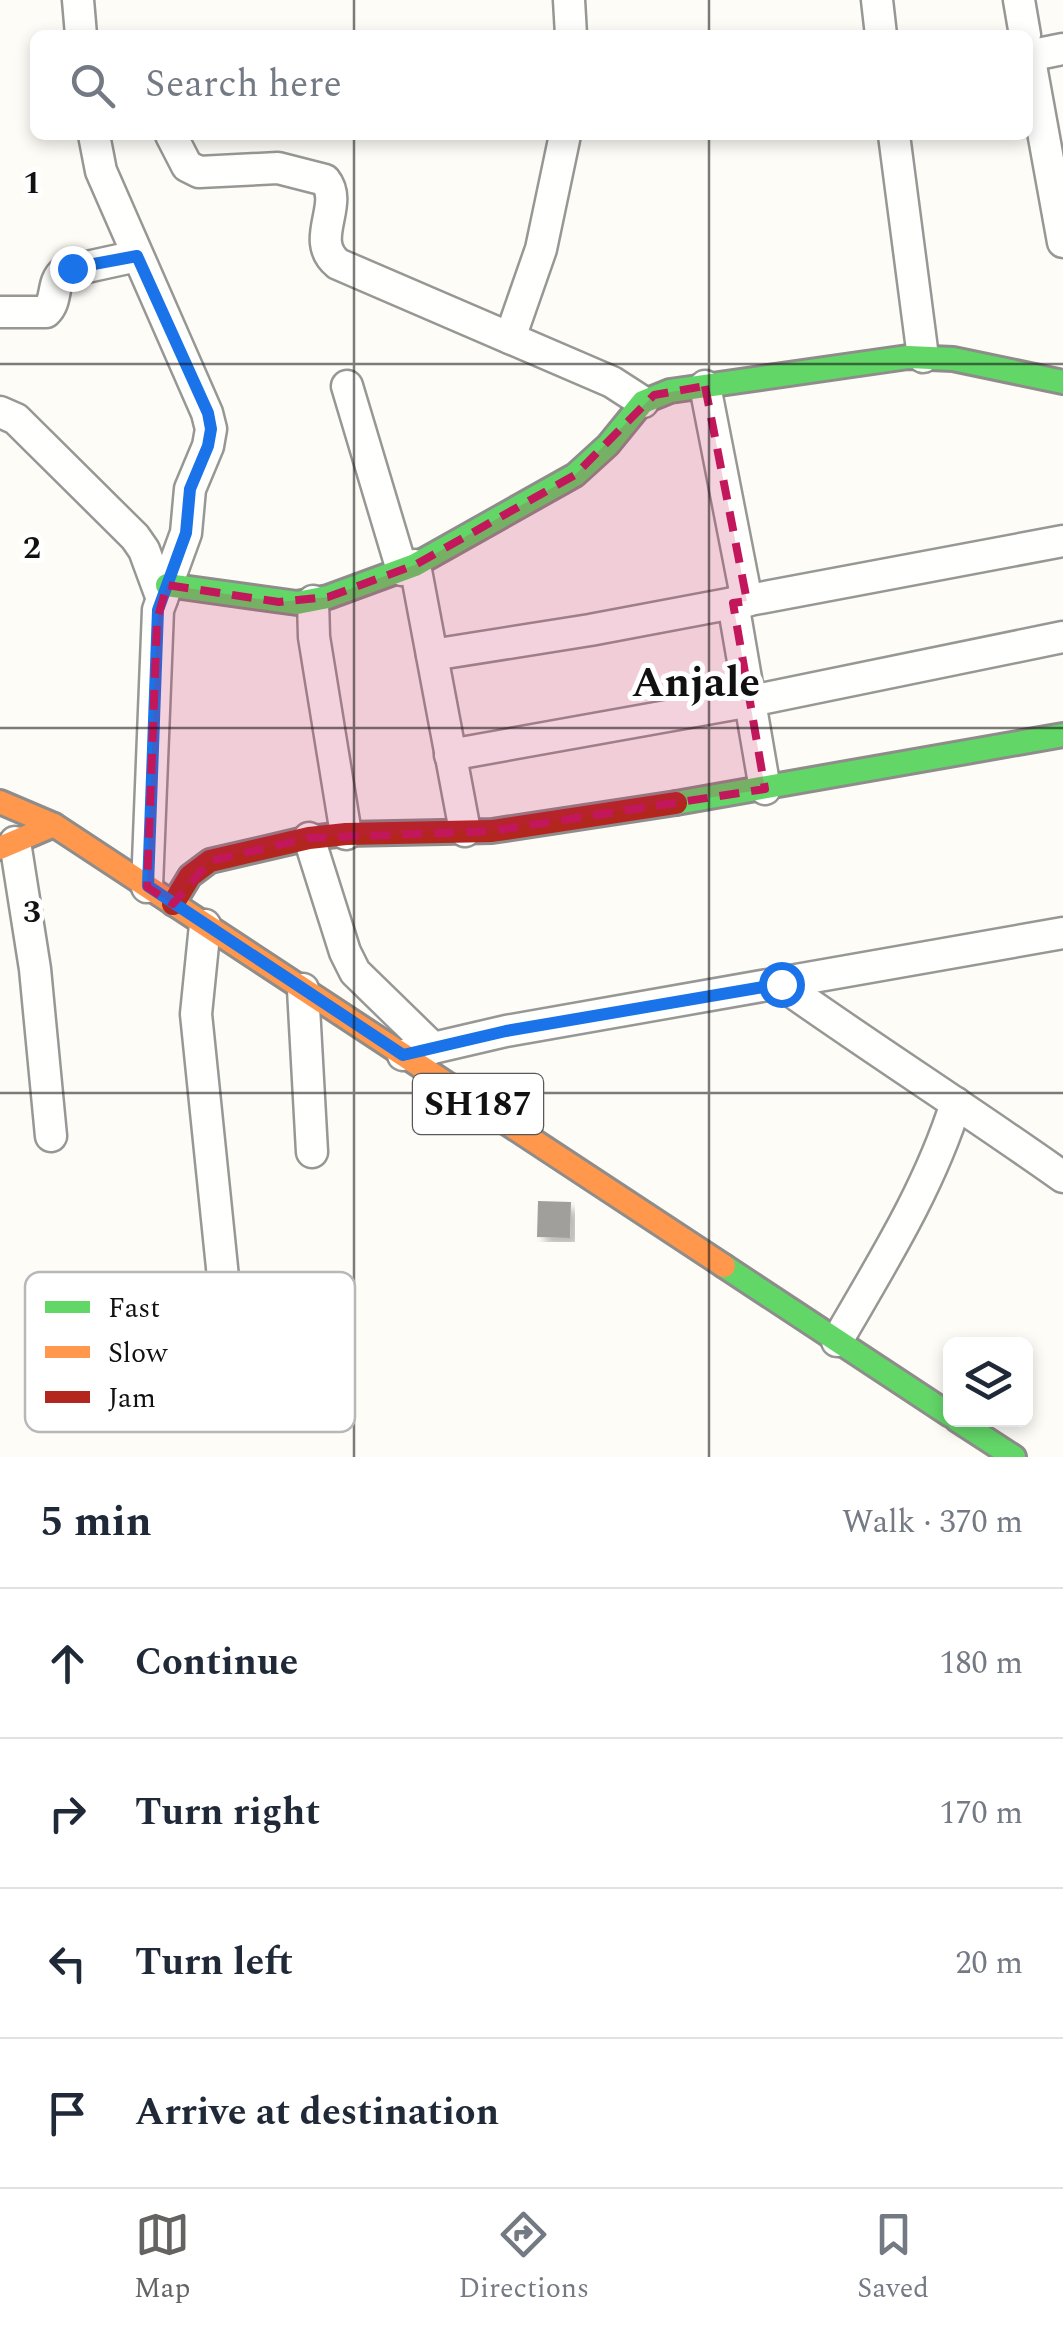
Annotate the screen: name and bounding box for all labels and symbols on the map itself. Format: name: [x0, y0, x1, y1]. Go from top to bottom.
text: 1: [23, 159, 41, 208]
route end: [50, 246, 96, 292]
text: 2: [23, 524, 41, 573]
district label: Anjale: [632, 652, 760, 715]
text: 3: [23, 888, 41, 937]
route start: [759, 962, 805, 1008]
road number: SH187: [413, 1074, 543, 1134]
legend: [25, 1272, 355, 1432]
text: Fast: [108, 1287, 160, 1330]
text: Slow: [108, 1332, 168, 1375]
text: Jam: [108, 1377, 156, 1420]

